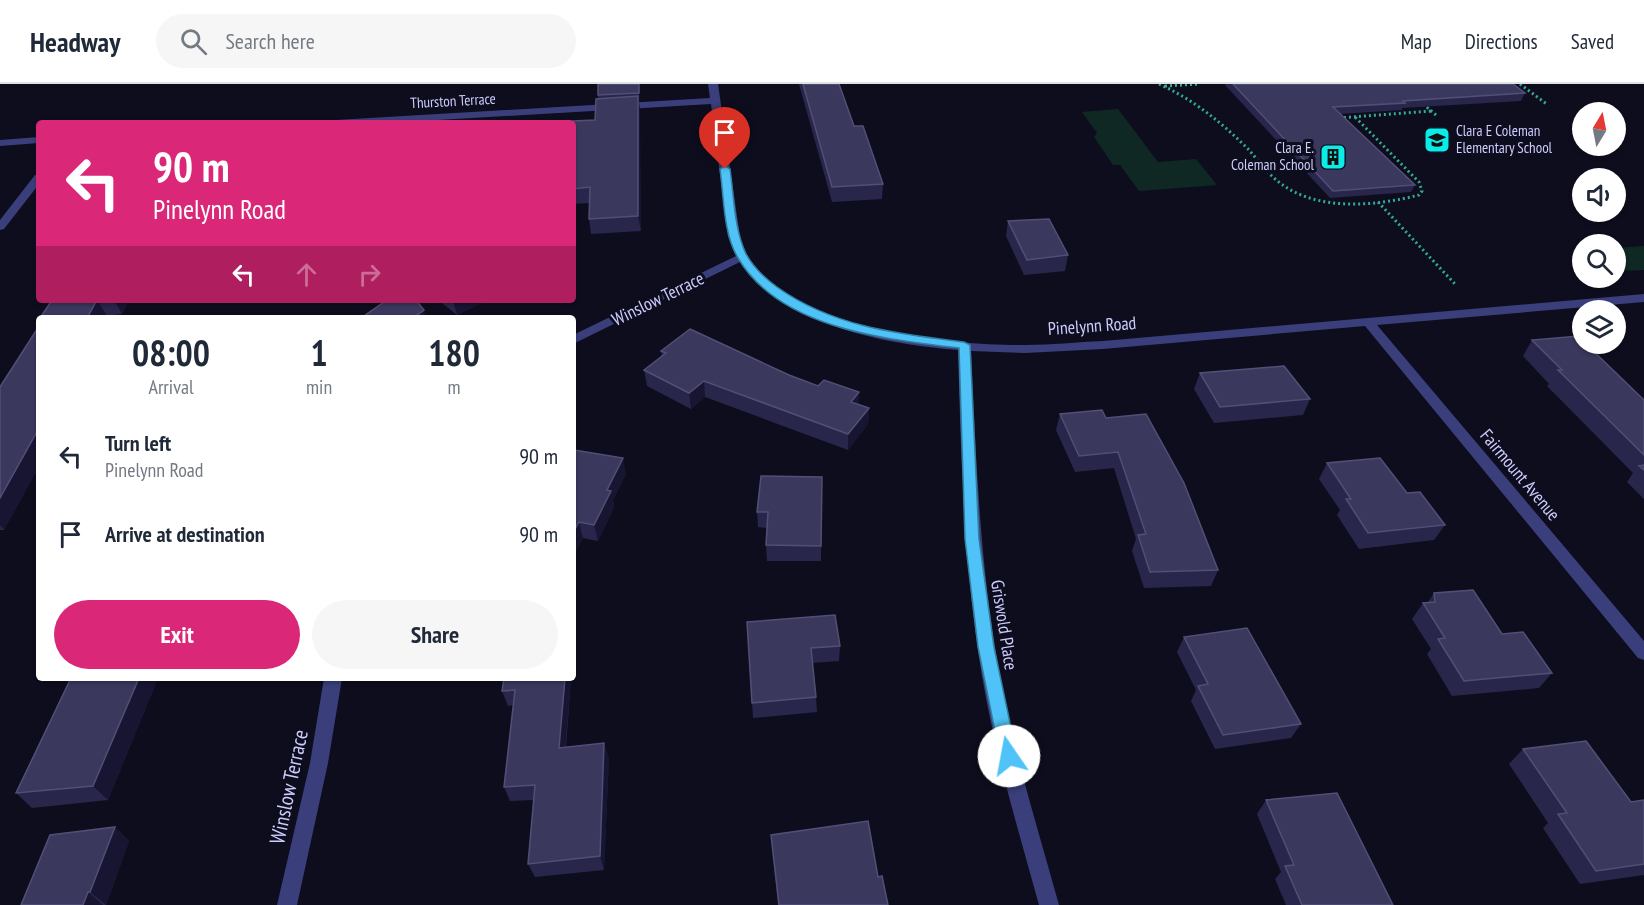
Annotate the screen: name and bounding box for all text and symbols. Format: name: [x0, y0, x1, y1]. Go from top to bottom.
search box: [156, 14, 576, 68]
text: Headway: [30, 23, 120, 60]
icon: search: [177, 25, 210, 58]
text: Search here: [225, 27, 315, 55]
text: Map: [1401, 28, 1432, 55]
text: Directions: [1465, 28, 1538, 55]
text: Saved: [1571, 28, 1614, 55]
street label: Thurston Terrace: [410, 89, 496, 112]
north arrow: [1572, 102, 1626, 156]
map controls: [1572, 102, 1626, 354]
pin: [699, 107, 750, 169]
icon: arrive: [708, 116, 741, 149]
place label: Clara E Coleman Elementary School: [1456, 121, 1553, 157]
school or university icon: Clara E Coleman Elementary School: [1422, 125, 1452, 155]
place label: Clara E. Coleman School: [1231, 138, 1315, 174]
text: 90 m: [153, 139, 230, 194]
building icon: Clara E. Coleman School: [1318, 142, 1348, 172]
icon: left: [54, 144, 132, 222]
button: sound: [1572, 168, 1626, 222]
text: Pinelynn Road: [153, 192, 286, 226]
button: search: [1572, 234, 1626, 288]
icon: left: [227, 258, 260, 291]
icon: ahead: [290, 258, 323, 291]
icon: right: [353, 258, 386, 291]
street label: Winslow Terrace: [608, 266, 708, 331]
button: layers: [1572, 300, 1626, 354]
street label: Pinelynn Road: [1047, 311, 1137, 340]
text: 08:00: [132, 329, 210, 376]
text: 1: [310, 329, 328, 376]
text: 180: [428, 329, 480, 376]
text: Arrival: [148, 374, 194, 400]
text: min: [306, 374, 332, 400]
text: m: [448, 374, 461, 400]
street label: Fairmount Avenue: [1475, 424, 1565, 525]
text: Turn left: [105, 429, 171, 457]
icon: left: [54, 440, 87, 473]
text: 90 m: [519, 442, 558, 470]
text: Pinelynn Road: [105, 457, 204, 483]
icon: arrive: [54, 518, 87, 551]
text: Arrive at destination: [105, 520, 265, 548]
text: 90 m: [519, 520, 558, 548]
street label: Griswold Place: [986, 578, 1023, 672]
button: Exit: [54, 600, 300, 669]
button: Share: [312, 600, 558, 669]
position arrow: [977, 724, 1041, 788]
street label: Winslow Terrace: [263, 727, 314, 847]

